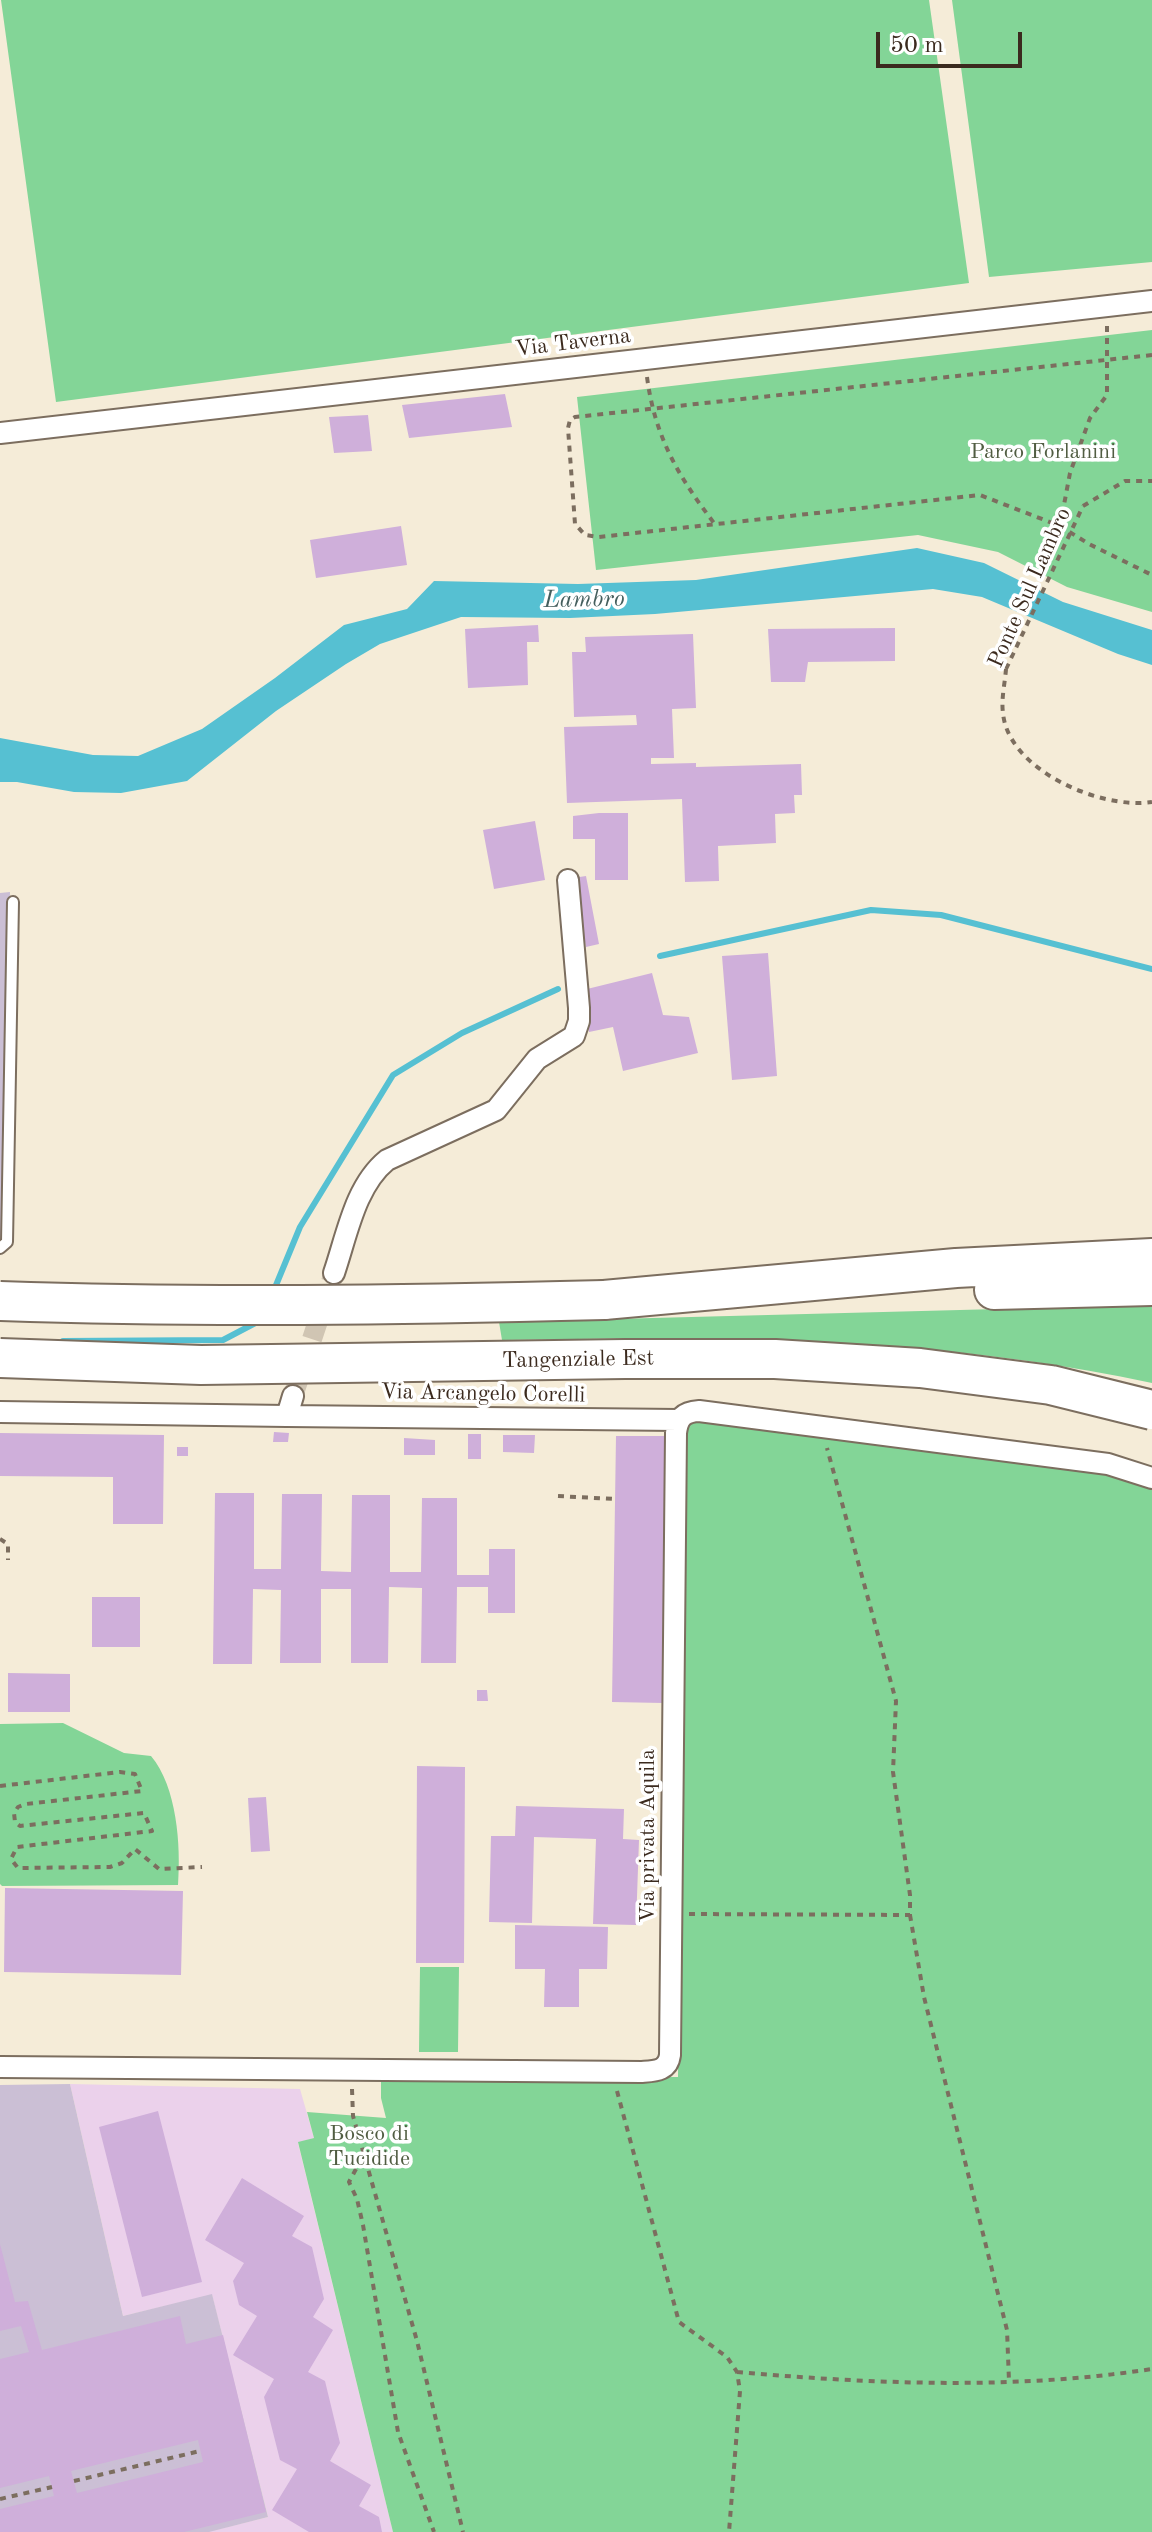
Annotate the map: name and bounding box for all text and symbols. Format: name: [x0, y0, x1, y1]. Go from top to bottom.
scale bar: [880, 16, 1026, 66]
text: 50 m: [890, 34, 944, 58]
street label: Via Taverna: [514, 323, 632, 363]
park label: Parco Forlanini: [970, 439, 1116, 465]
street label: Ponte Sul Lambro: [983, 504, 1077, 672]
water label: Lambro: [543, 585, 625, 615]
street label: Tangenziale Est: [502, 1345, 654, 1375]
street label: Via Arcangelo Corelli: [380, 1379, 586, 1409]
street label: Via privata Aquila: [635, 1749, 661, 1923]
park label: Bosco di Tucidide: [328, 2121, 410, 2172]

